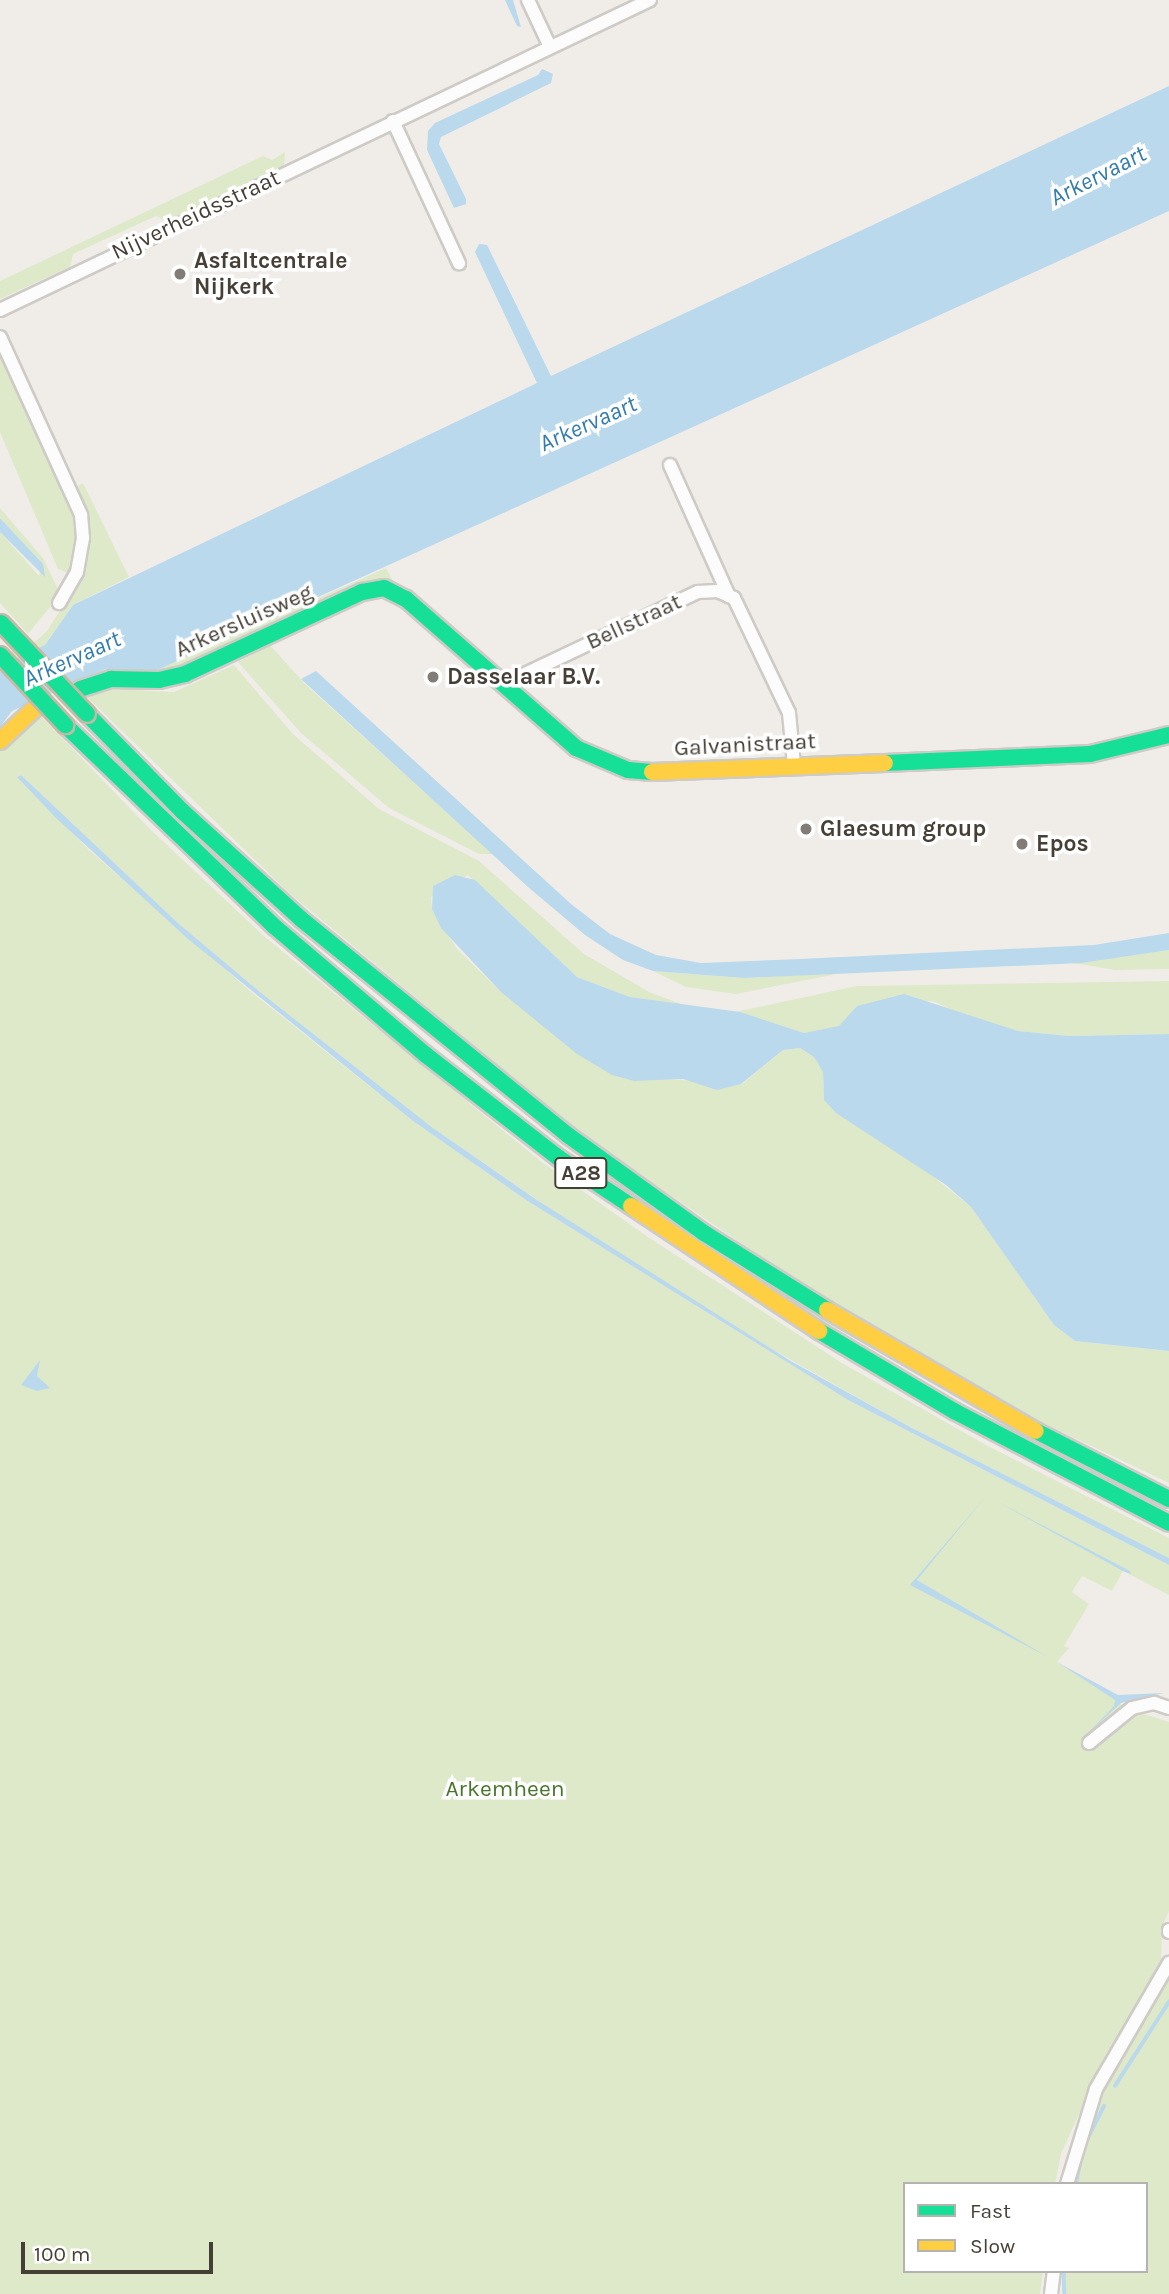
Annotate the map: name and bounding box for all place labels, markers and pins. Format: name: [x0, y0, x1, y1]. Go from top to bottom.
place label: Asfaltcentrale Nijkerk: [194, 247, 347, 301]
marker: Asfaltcentrale Nijkerk: [172, 266, 188, 282]
place label: Dasselaar B.V.: [447, 663, 600, 691]
marker: Dasselaar B.V.: [425, 669, 441, 685]
place label: Glaesum group: [820, 815, 986, 843]
marker: Glaesum group: [798, 821, 814, 837]
place label: Epos: [1036, 830, 1089, 858]
marker: Epos: [1014, 836, 1030, 852]

